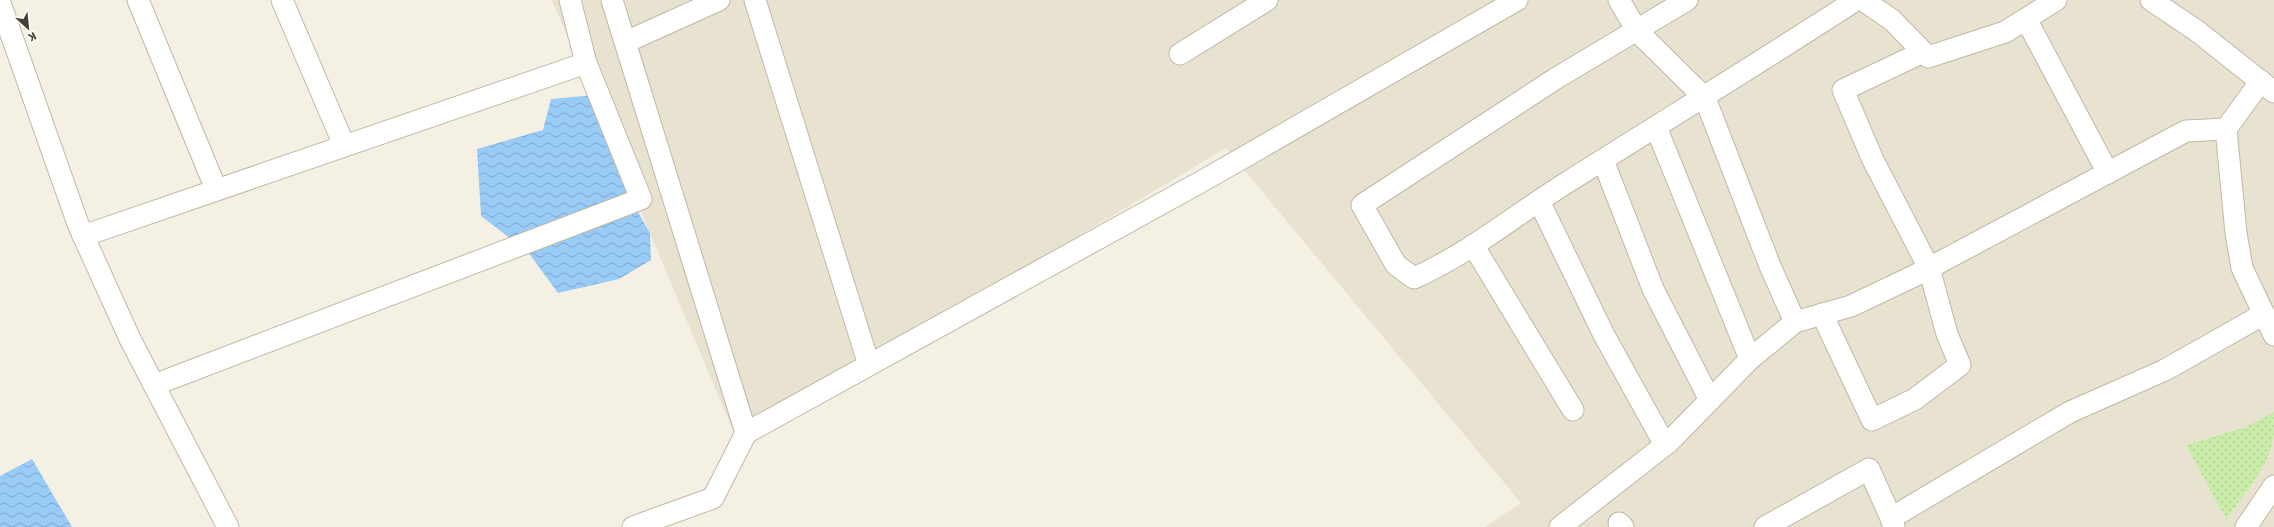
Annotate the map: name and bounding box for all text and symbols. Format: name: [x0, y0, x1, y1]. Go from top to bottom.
north arrow: [8, 8, 48, 48]
text: K: [25, 29, 38, 44]

